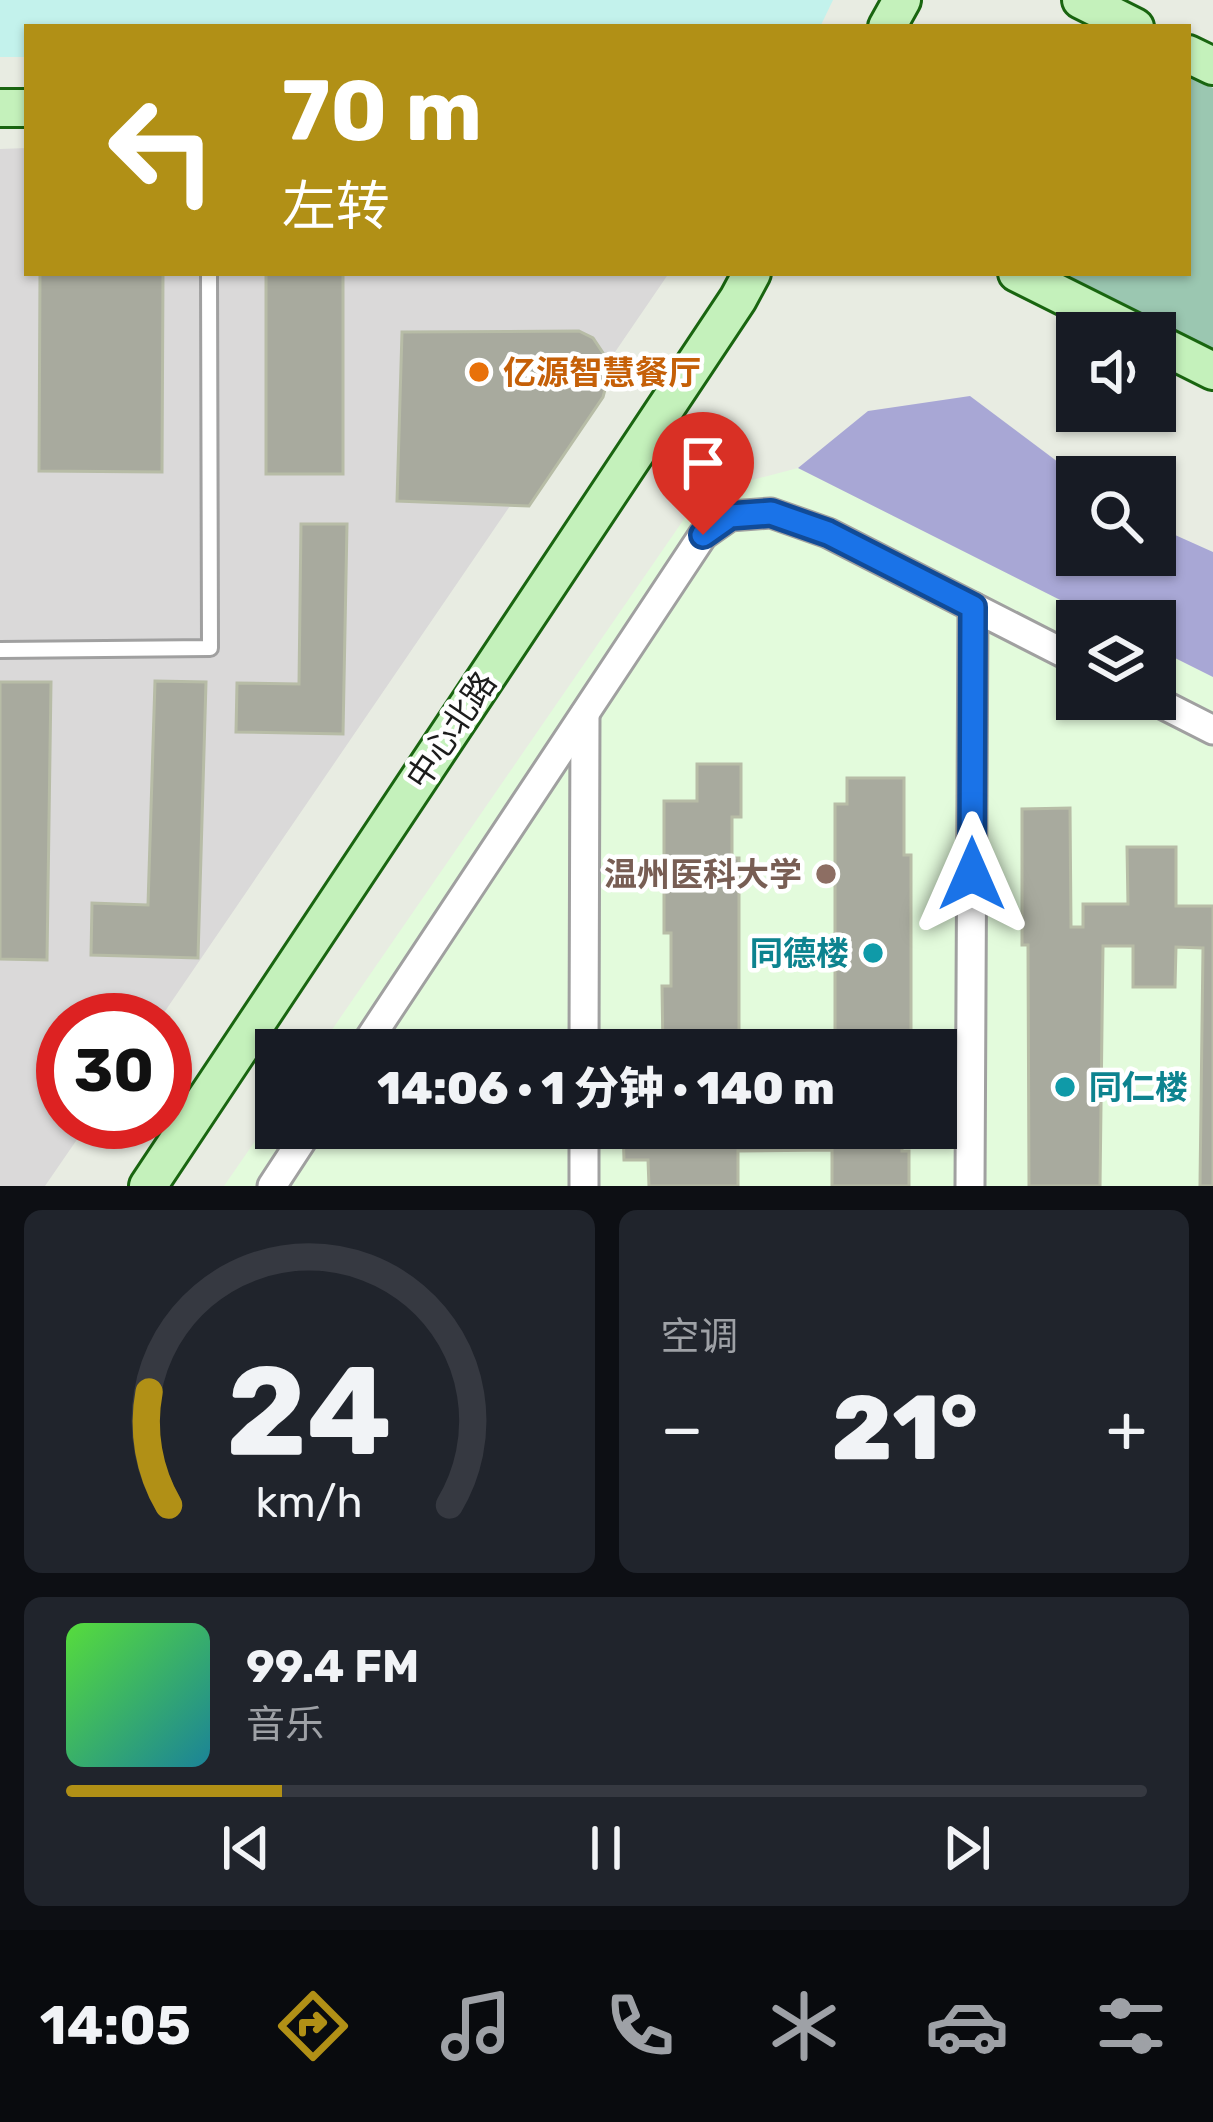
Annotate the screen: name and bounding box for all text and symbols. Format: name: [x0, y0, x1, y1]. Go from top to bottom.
text: 70 m: [282, 61, 482, 161]
icon: left: [84, 72, 240, 228]
text: 左转: [282, 175, 390, 239]
map controls: [1056, 312, 1176, 720]
button: sound: [1056, 312, 1176, 432]
place label: 亿源智慧餐厅: [503, 353, 701, 392]
marker: 亿源智慧餐厅: [466, 359, 492, 385]
pin: [652, 412, 754, 535]
icon: arrive: [670, 430, 736, 496]
button: search: [1056, 456, 1176, 576]
button: layers: [1056, 600, 1176, 720]
street label: 中心北路: [398, 664, 504, 796]
position arrow: [909, 811, 1035, 937]
place label: 温州医科大学: [604, 855, 802, 894]
marker: 温州医科大学: [813, 861, 839, 887]
place label: 同德楼: [750, 934, 849, 973]
marker: 同德楼: [860, 940, 886, 966]
speed limit sign: 30: [36, 993, 192, 1149]
text: 14:06 · 1 分钟 · 140 m: [377, 1062, 835, 1115]
place label: 同仁楼: [1089, 1068, 1188, 1107]
marker: 同仁楼: [1052, 1074, 1078, 1100]
text: 空调: [661, 1314, 739, 1360]
text: 24: [226, 1337, 392, 1485]
text: 21°: [832, 1375, 978, 1482]
text: −: [661, 1389, 703, 1468]
text: +: [1106, 1389, 1147, 1468]
text: km/h: [256, 1476, 363, 1527]
text: 99.4 FM: [246, 1640, 419, 1693]
text: 音乐: [246, 1702, 324, 1748]
icon: previous: [213, 1815, 279, 1881]
icon: pause: [573, 1815, 639, 1881]
icon: next: [934, 1815, 1000, 1881]
icon: directions: [271, 1984, 355, 2068]
icon: music: [434, 1984, 518, 2068]
icon: phone: [598, 1984, 682, 2068]
icon: climate: [762, 1984, 846, 2068]
icon: car: [925, 1984, 1009, 2068]
icon: filters: [1089, 1984, 1173, 2068]
text: 14:05: [40, 1994, 191, 2058]

